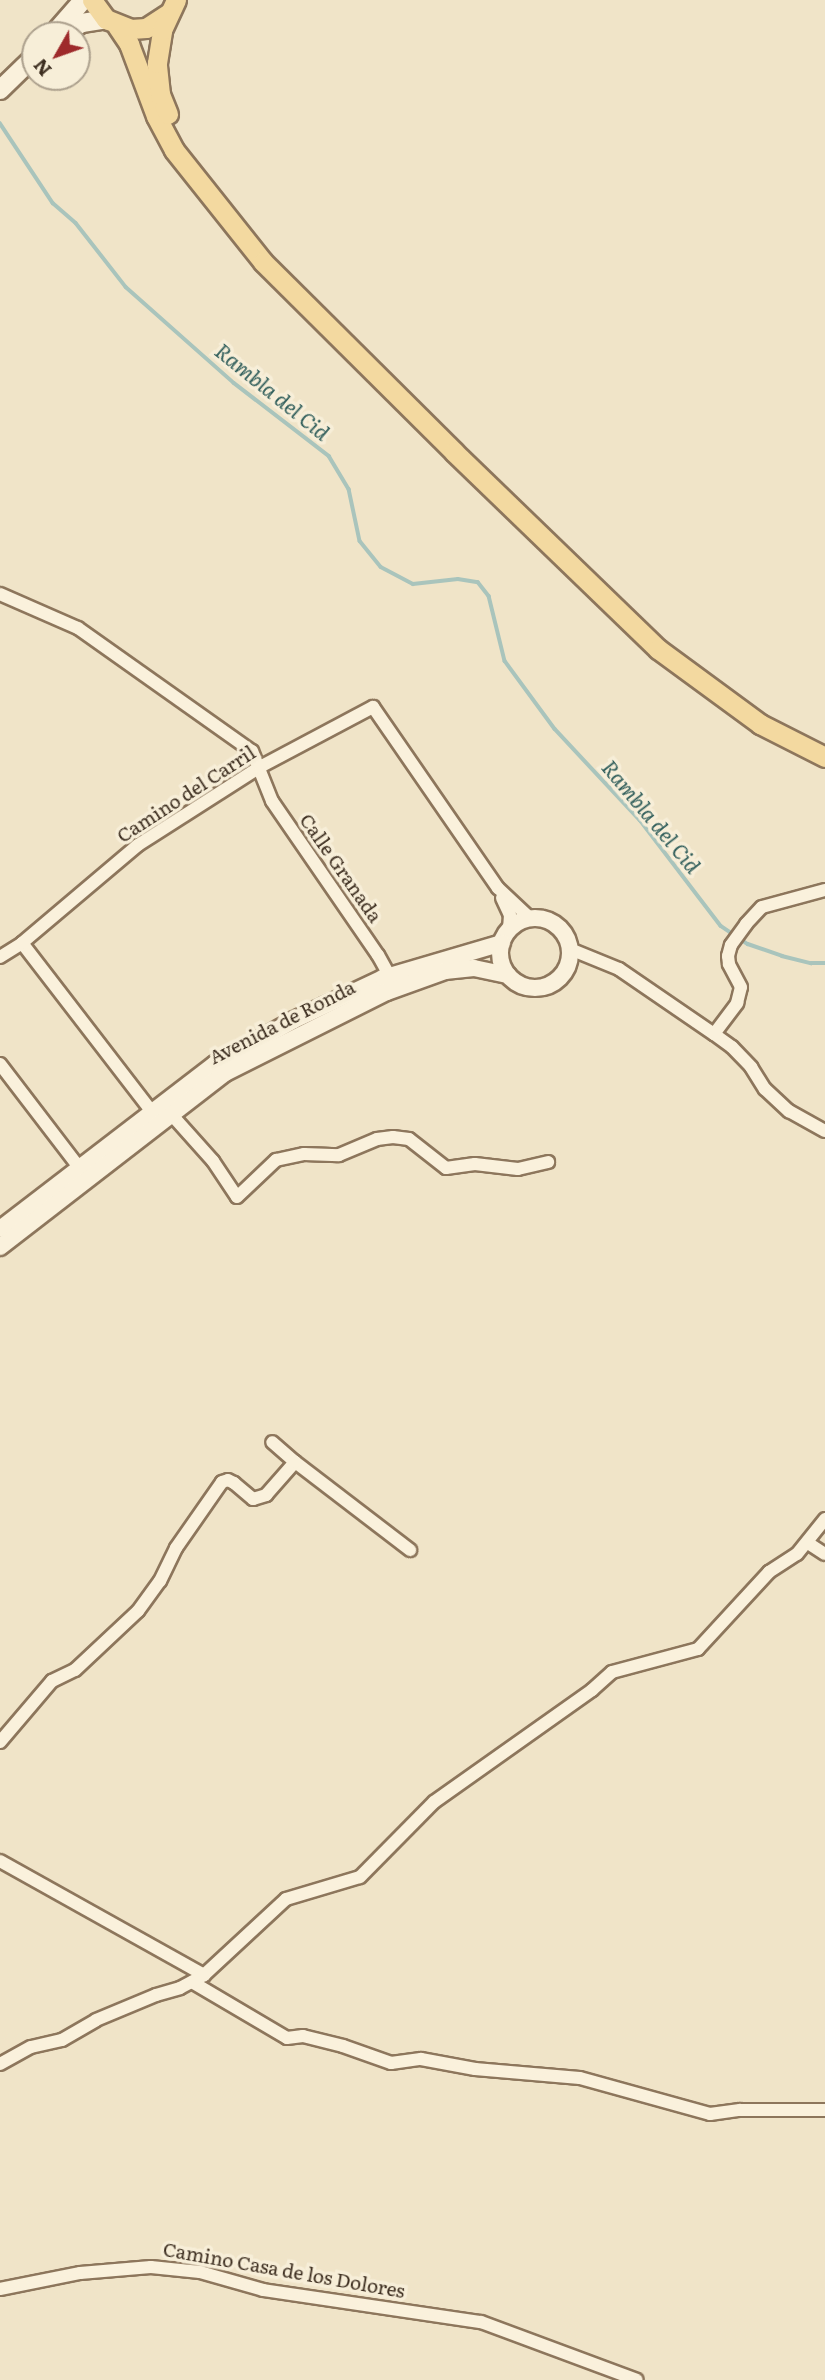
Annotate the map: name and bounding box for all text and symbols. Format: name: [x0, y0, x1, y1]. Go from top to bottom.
north arrow: [21, 21, 91, 91]
text: N: [26, 53, 57, 83]
water label: Rambla del Cid: [211, 337, 335, 445]
street label: Camino del Carril: [113, 741, 259, 847]
water label: Rambla del Cid: [597, 754, 707, 878]
street label: Calle Granada: [295, 809, 387, 927]
street label: Avenida de Ronda: [205, 975, 359, 1069]
street label: Camino Casa de los Dolores: [161, 2237, 407, 2303]

